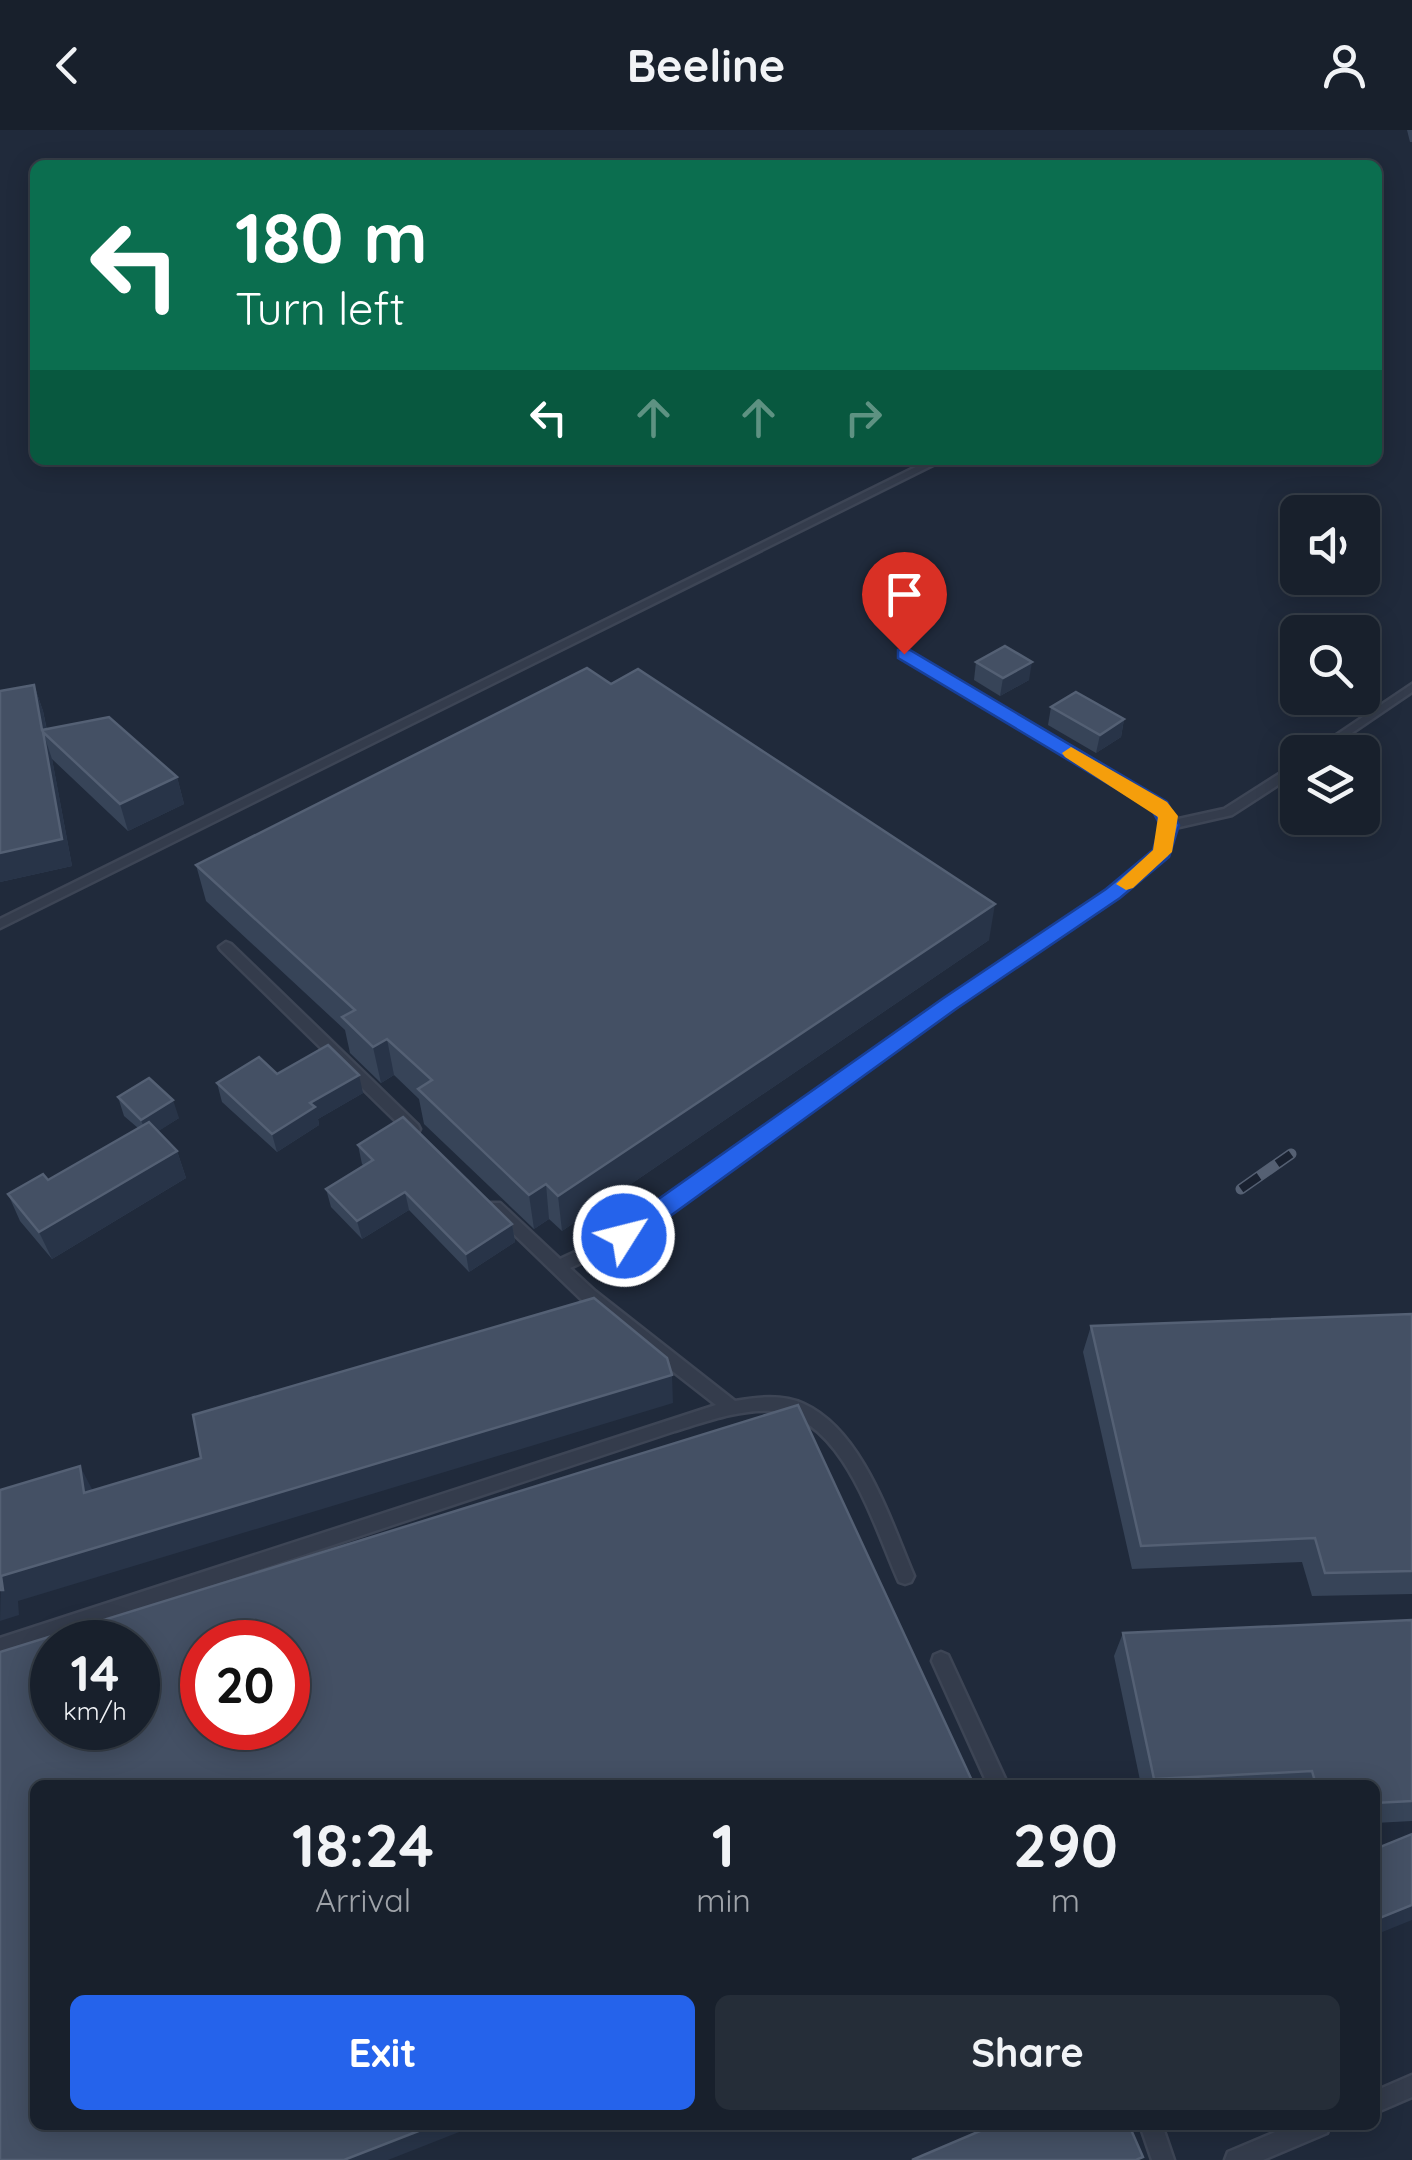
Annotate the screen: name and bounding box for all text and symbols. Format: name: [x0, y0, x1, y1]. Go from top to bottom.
text: Beeline: [627, 37, 785, 93]
icon: back: [40, 38, 95, 93]
icon: person: [1317, 38, 1372, 93]
text: 180 m: [235, 193, 428, 281]
icon: left: [70, 200, 200, 330]
text: Turn left: [235, 280, 405, 336]
icon: left: [521, 390, 576, 445]
icon: ahead: [626, 390, 681, 445]
icon: ahead: [731, 390, 786, 445]
icon: right: [836, 390, 891, 445]
map controls: [1280, 495, 1380, 835]
button: sound: [1280, 495, 1380, 595]
pin: [862, 552, 947, 655]
icon: arrive: [877, 567, 932, 622]
button: search: [1280, 615, 1380, 715]
button: layers: [1280, 735, 1380, 835]
position arrow: [572, 1184, 676, 1288]
speed limit sign: 20: [180, 1620, 310, 1750]
text: 14: [71, 1641, 119, 1704]
text: km/h: [63, 1695, 127, 1726]
text: 18:24: [292, 1807, 434, 1882]
text: 1: [712, 1807, 735, 1882]
text: 290: [1013, 1807, 1118, 1882]
text: Arrival: [315, 1880, 411, 1920]
text: min: [696, 1880, 751, 1920]
text: m: [1051, 1880, 1080, 1920]
button: Exit: [70, 1995, 695, 2110]
button: Share: [715, 1995, 1340, 2110]

